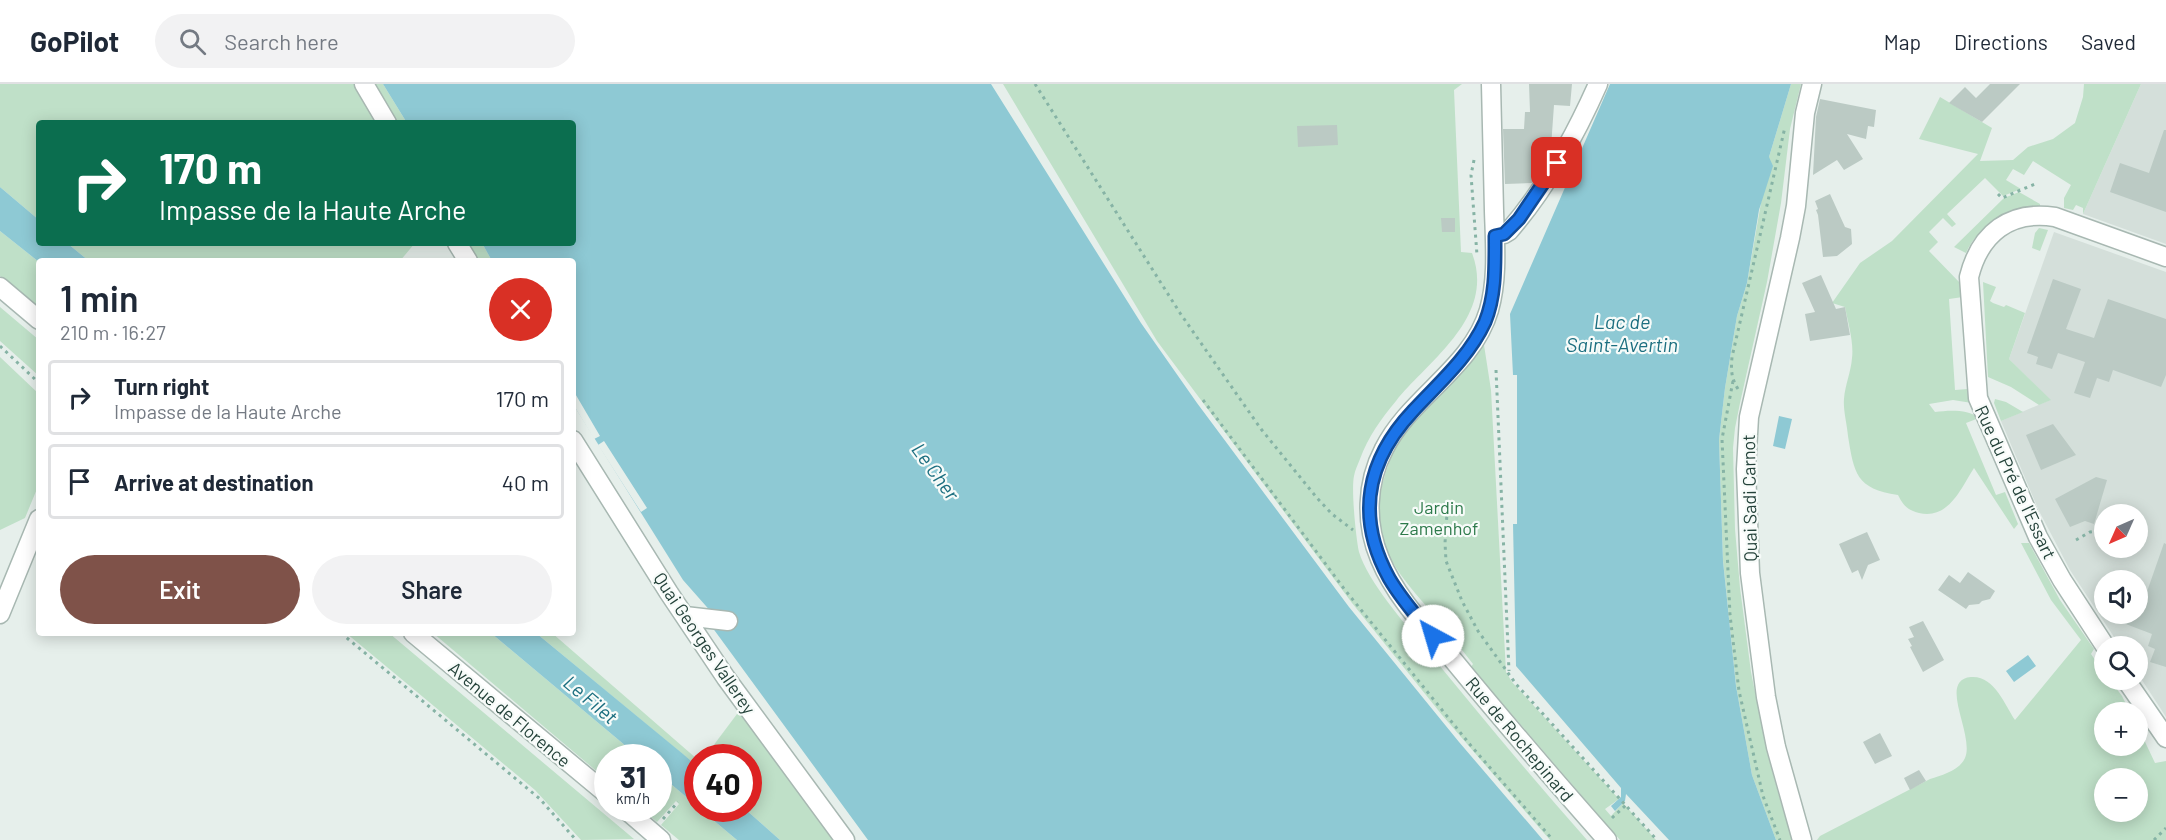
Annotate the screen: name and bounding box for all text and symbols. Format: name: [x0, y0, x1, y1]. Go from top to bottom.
search box: [155, 14, 575, 68]
text: GoPilot: [30, 24, 119, 58]
icon: search: [176, 25, 209, 58]
text: Search here: [224, 28, 339, 54]
text: Map: [1884, 29, 1921, 54]
text: Directions: [1954, 29, 2048, 54]
text: Saved: [2081, 29, 2136, 54]
pin: [1531, 137, 1582, 188]
text: 170 m: [159, 142, 262, 192]
icon: right: [60, 144, 138, 222]
icon: arrive: [1540, 146, 1573, 179]
text: Impasse de la Haute Arche: [159, 193, 466, 225]
text: 1 min: [60, 276, 139, 319]
button: close: [489, 278, 552, 341]
water label: Lac de Saint-Avertin: [1566, 309, 1678, 356]
text: 210 m · 16:27: [60, 320, 166, 344]
text: Turn right: [114, 373, 209, 399]
icon: right: [63, 381, 96, 414]
text: 170 m: [496, 385, 549, 411]
text: Impasse de la Haute Arche: [114, 399, 342, 423]
street label: Rue du Pré de l'Essart: [1971, 402, 2061, 562]
street label: Quai Sadi Carnot: [1737, 434, 1761, 562]
water label: Le Cher: [907, 438, 965, 505]
icon: arrive: [63, 465, 96, 498]
text: Arrive at destination: [114, 469, 313, 495]
text: 40 m: [502, 469, 549, 495]
park label: Jardin Zamenhof: [1400, 496, 1478, 539]
north arrow: [2094, 504, 2148, 558]
map controls: [2094, 504, 2148, 822]
button: Exit: [60, 555, 300, 624]
button: Share: [312, 555, 552, 624]
street label: Quai Georges Vallerey: [649, 568, 761, 718]
button: sound: [2094, 570, 2148, 624]
position arrow: [1401, 604, 1465, 668]
button: search: [2094, 636, 2148, 690]
street label: Avenue de Florence: [445, 657, 575, 771]
water label: Le Filet: [559, 670, 623, 728]
street label: Rue de Rochepinard: [1461, 672, 1579, 806]
button: +: [2094, 702, 2148, 756]
speed limit sign: 40: [684, 744, 762, 822]
text: 31: [620, 758, 646, 794]
button: −: [2094, 768, 2148, 822]
text: km/h: [616, 789, 650, 807]

